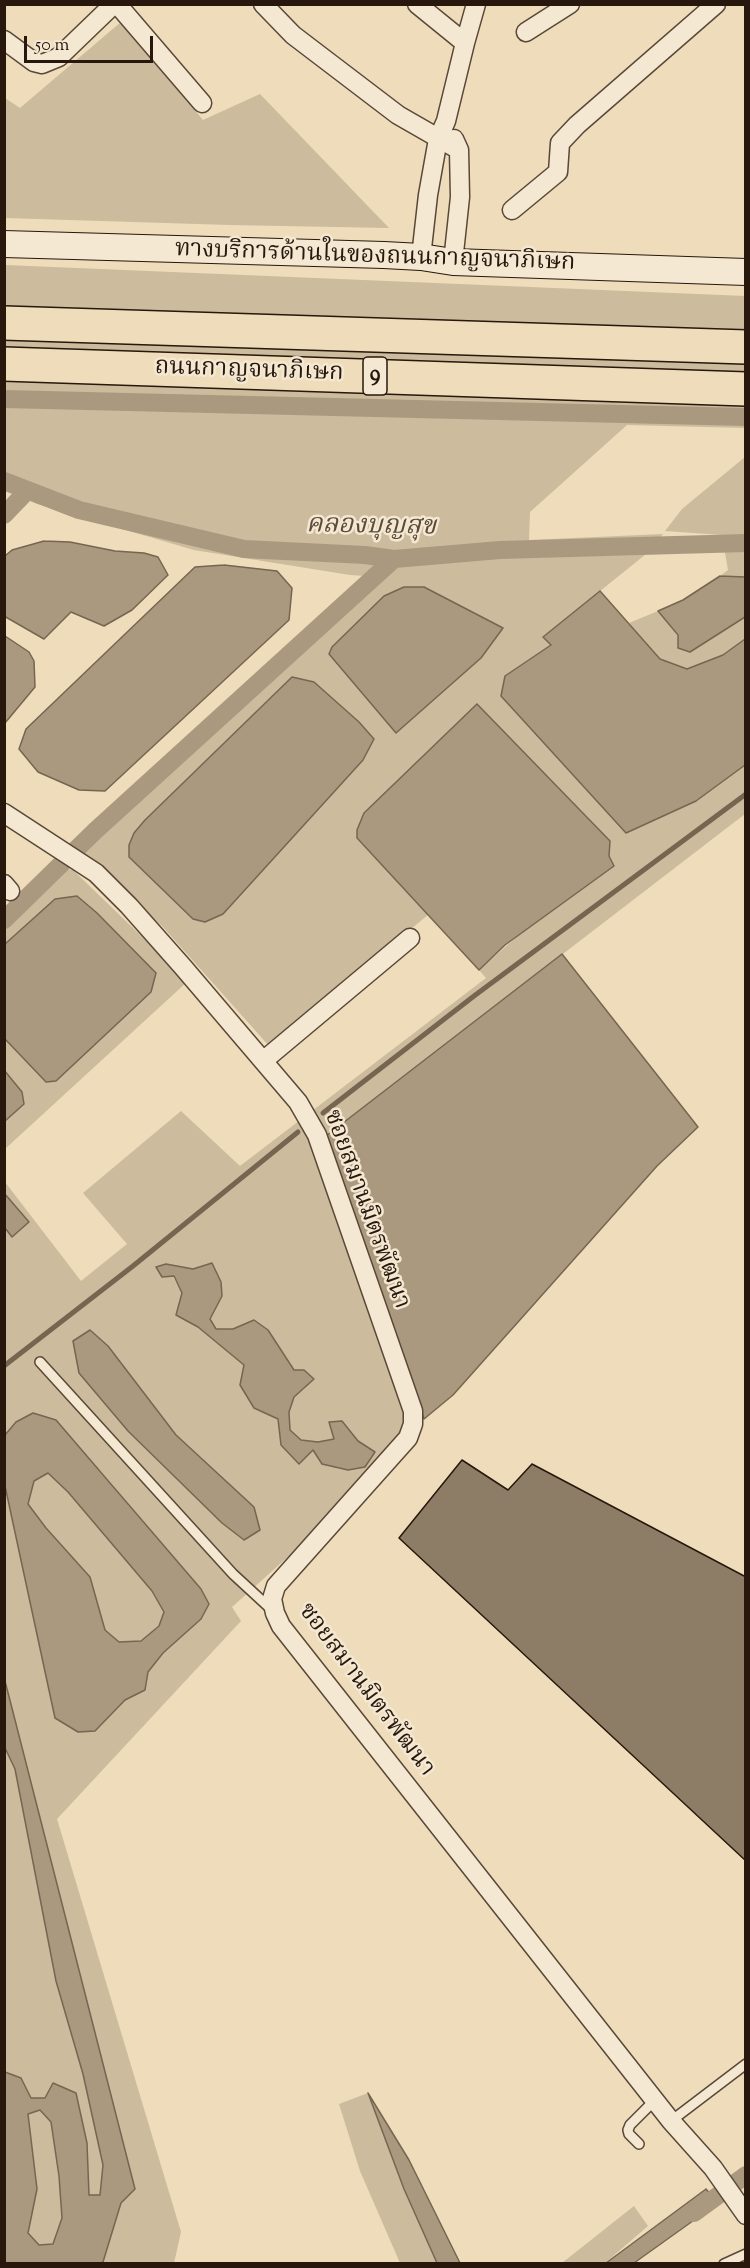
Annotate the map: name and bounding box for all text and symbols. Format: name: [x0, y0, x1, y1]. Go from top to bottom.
scale bar: [27, 24, 156, 62]
text: 50 m: [35, 33, 69, 59]
street label: ทางบริการด้านในของถนนกาญจนาภิเษก: [174, 237, 576, 279]
street label: ถนนกาญจนาภิเษก: [154, 354, 344, 390]
road number: 9: [363, 357, 387, 395]
water label: คลองบุญสุข: [306, 511, 436, 545]
street label: ซอยสมานมิตรพัฒนา: [316, 1107, 414, 1313]
street label: ซอยสมานมิตรพัฒนา: [290, 1599, 440, 1783]

